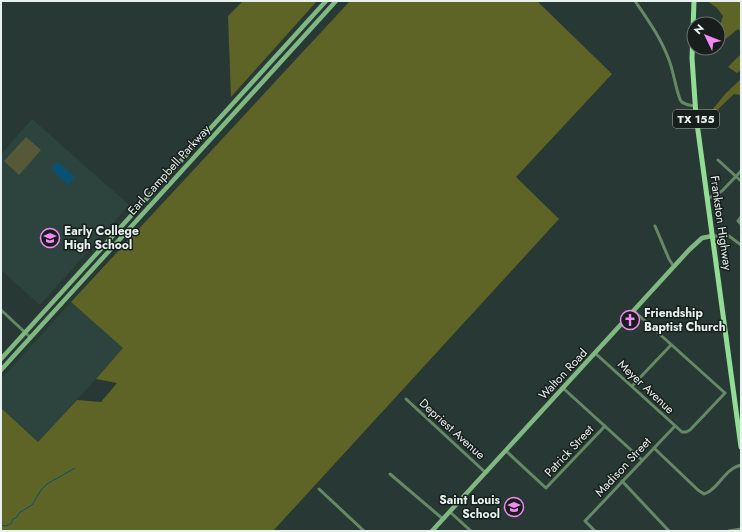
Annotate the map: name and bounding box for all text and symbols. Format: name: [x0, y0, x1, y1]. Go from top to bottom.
north arrow: [686, 16, 726, 56]
text: N: [690, 21, 708, 38]
road number: TX 155: [673, 110, 719, 128]
street label: Earl Campbell Parkway: [124, 120, 215, 219]
street label: Frankston Highway: [705, 175, 737, 272]
place label: Early College High School: [64, 222, 139, 254]
school or university icon: Early College High School: [39, 227, 61, 249]
place label: Friendship Baptist Church: [644, 304, 726, 336]
church icon: Friendship Baptist Church: [619, 309, 641, 331]
street label: Walton Road: [534, 344, 592, 404]
street label: Meyer Avenue: [613, 356, 679, 418]
street label: Depriest Avenue: [415, 394, 489, 464]
street label: Patrick Street: [540, 421, 598, 481]
street label: Madison Street: [591, 433, 655, 501]
place label: Saint Louis School: [439, 491, 501, 523]
school or university icon: Saint Louis School: [503, 496, 525, 518]

